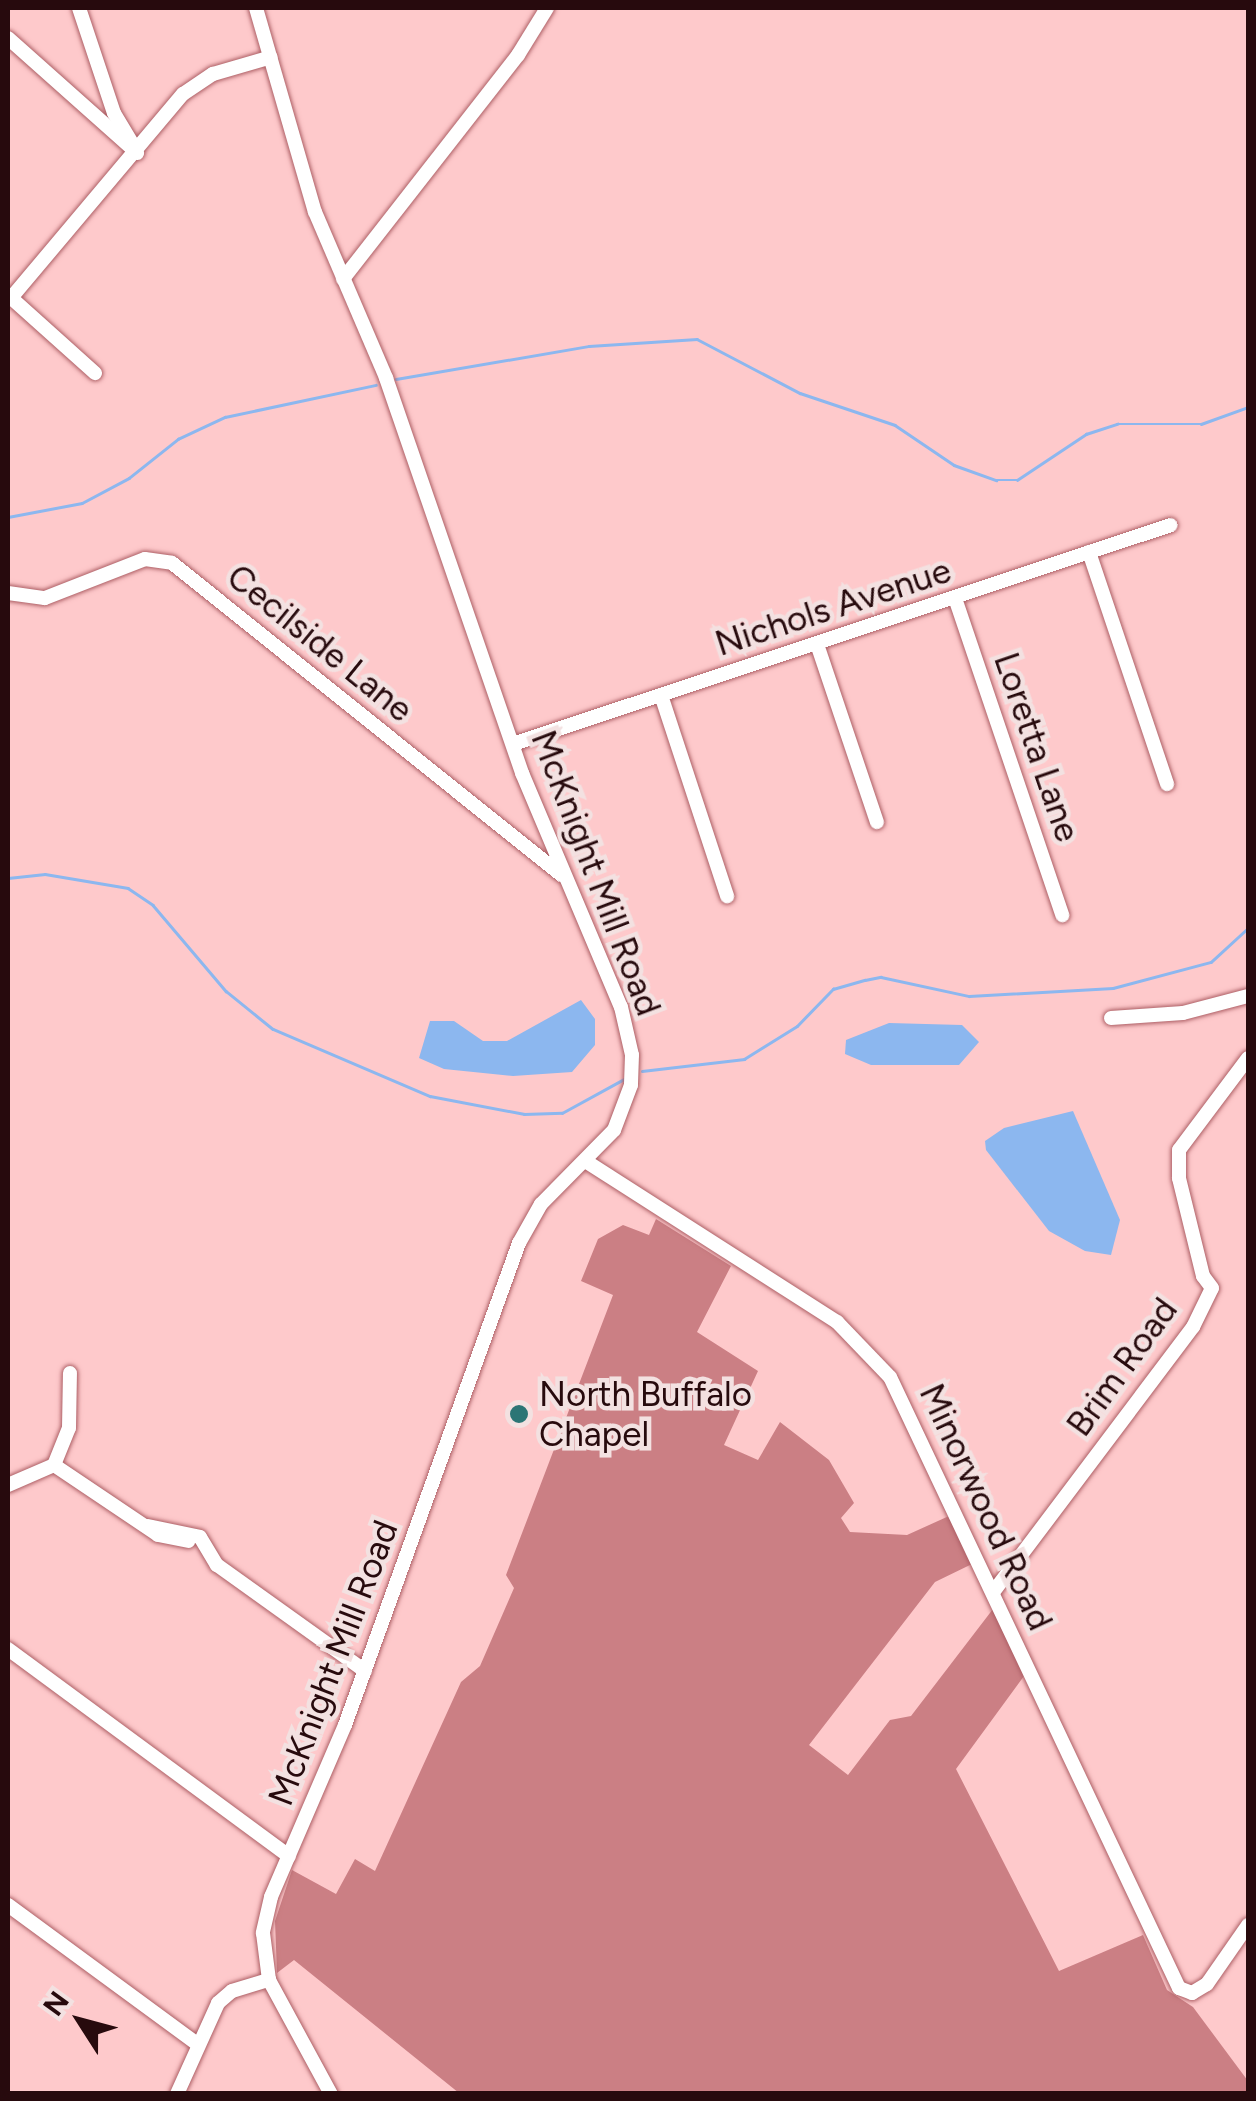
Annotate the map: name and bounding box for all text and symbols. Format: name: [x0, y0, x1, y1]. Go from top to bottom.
street label: Nichols Avenue: [710, 549, 956, 665]
street label: Cecilside Lane: [219, 555, 421, 731]
street label: Loretta Lane: [985, 647, 1089, 847]
street label: McKnight Mill Road: [522, 725, 670, 1021]
street label: Brim Road: [1058, 1290, 1186, 1444]
place label: North Buffalo Chapel: [539, 1373, 752, 1455]
street label: Minorwood Road: [911, 1377, 1061, 1637]
marker: North Buffalo Chapel: [508, 1403, 530, 1425]
street label: McKnight Mill Road: [259, 1515, 407, 1811]
north arrow: [30, 1971, 130, 2071]
text: N: [36, 1985, 76, 2022]

